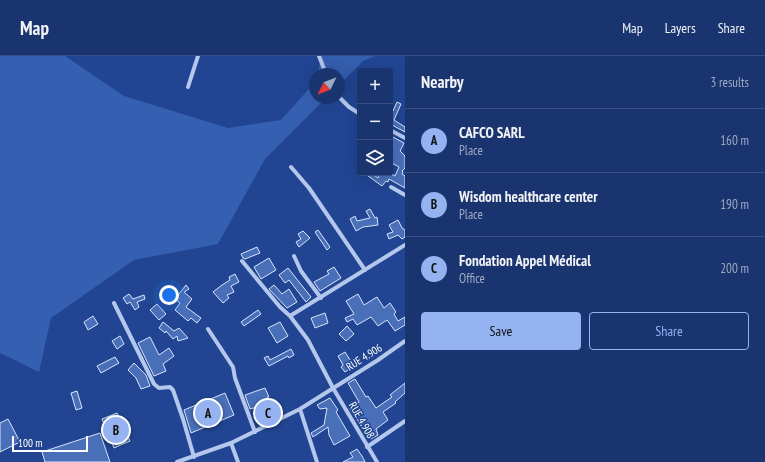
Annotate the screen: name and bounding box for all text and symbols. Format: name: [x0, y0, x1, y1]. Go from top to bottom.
text: Map: [20, 16, 49, 40]
text: Map: [622, 19, 643, 37]
text: Layers: [665, 19, 696, 37]
text: Share: [718, 19, 745, 37]
north arrow: [309, 68, 345, 104]
map controls: [357, 68, 393, 176]
button: +: [357, 68, 393, 104]
text: Nearby: [421, 71, 464, 93]
text: 3 results: [710, 74, 749, 91]
button: −: [357, 104, 393, 140]
text: CAFCO SARL: [459, 123, 525, 142]
text: A: [431, 132, 437, 149]
text: 160 m: [720, 132, 749, 149]
button: layers: [357, 140, 393, 176]
text: Place: [459, 142, 483, 159]
text: Wisdom healthcare center: [459, 187, 598, 206]
text: B: [431, 196, 437, 213]
text: 190 m: [720, 196, 749, 213]
text: Place: [459, 206, 483, 223]
text: Fondation Appel Médical: [459, 251, 591, 270]
text: C: [431, 260, 437, 277]
text: 200 m: [720, 260, 749, 277]
text: Office: [459, 270, 485, 287]
your location: [159, 285, 179, 305]
button: Save: [421, 312, 581, 350]
button: Share: [589, 312, 749, 350]
street label: RUE 4.906: [343, 340, 385, 373]
pin: A: [195, 398, 221, 428]
pin: C: [255, 398, 281, 428]
street label: RUE 4.908: [346, 399, 378, 441]
pin: B: [103, 415, 129, 445]
scale bar: [12, 434, 88, 453]
text: 100 m: [18, 436, 42, 450]

